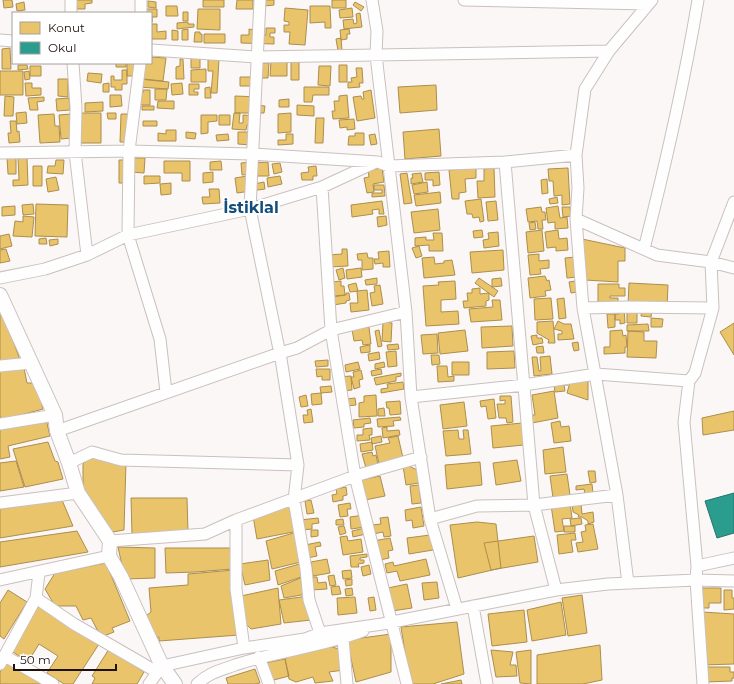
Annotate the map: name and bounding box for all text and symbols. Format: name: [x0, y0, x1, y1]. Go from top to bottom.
legend: [12, 12, 152, 64]
text: Konut: [48, 20, 85, 35]
text: Okul: [48, 40, 76, 55]
district label: İstiklal: [223, 198, 279, 217]
scale bar: [14, 646, 116, 672]
text: 50 m: [20, 652, 51, 667]

